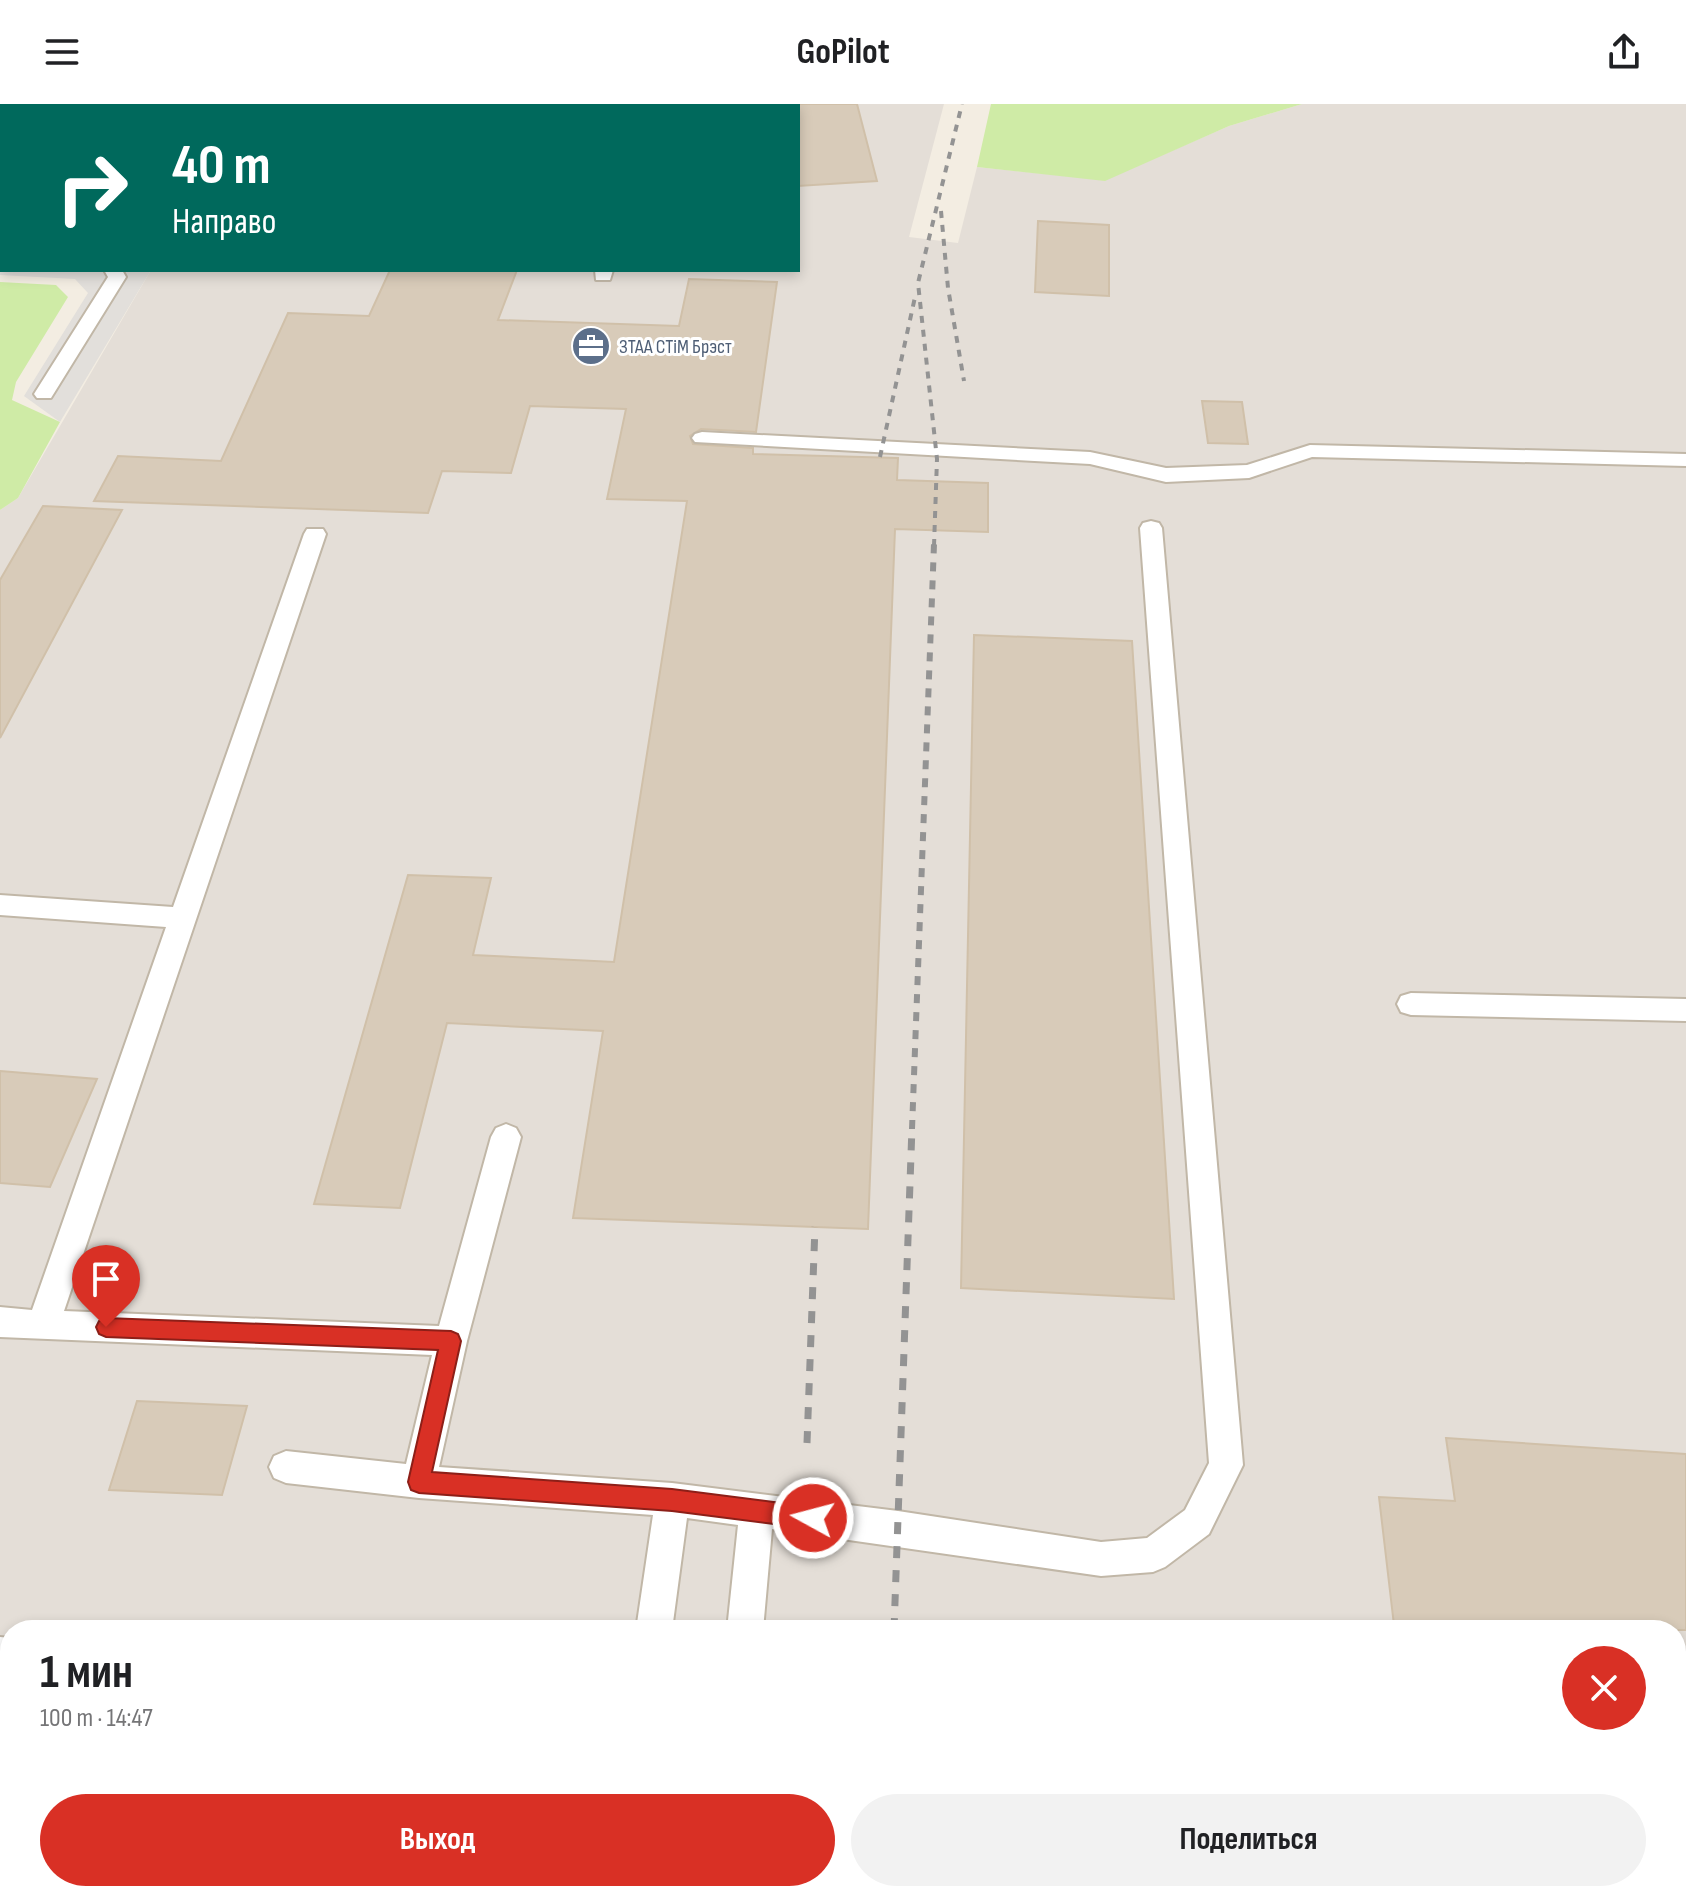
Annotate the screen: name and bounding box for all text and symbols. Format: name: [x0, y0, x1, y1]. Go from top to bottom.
icon: menu: [40, 30, 84, 74]
icon: share: [1602, 30, 1646, 74]
text: GoPilot: [796, 31, 890, 74]
text: 40 m: [172, 133, 271, 200]
icon: right: [40, 136, 144, 240]
text: Направо: [172, 201, 276, 244]
office icon: ЗТАА СТіМ Брэст: [570, 325, 612, 367]
place label: ЗТАА СТіМ Брэст: [619, 335, 732, 359]
pin: [72, 1245, 140, 1327]
icon: arrive: [84, 1257, 128, 1301]
position arrow: [771, 1476, 855, 1560]
text: 1 мин: [40, 1644, 133, 1701]
button: close: [1562, 1646, 1646, 1730]
text: 100 m · 14:47: [40, 1703, 153, 1734]
button: Выход: [40, 1794, 835, 1886]
button: Поделиться: [851, 1794, 1646, 1886]

